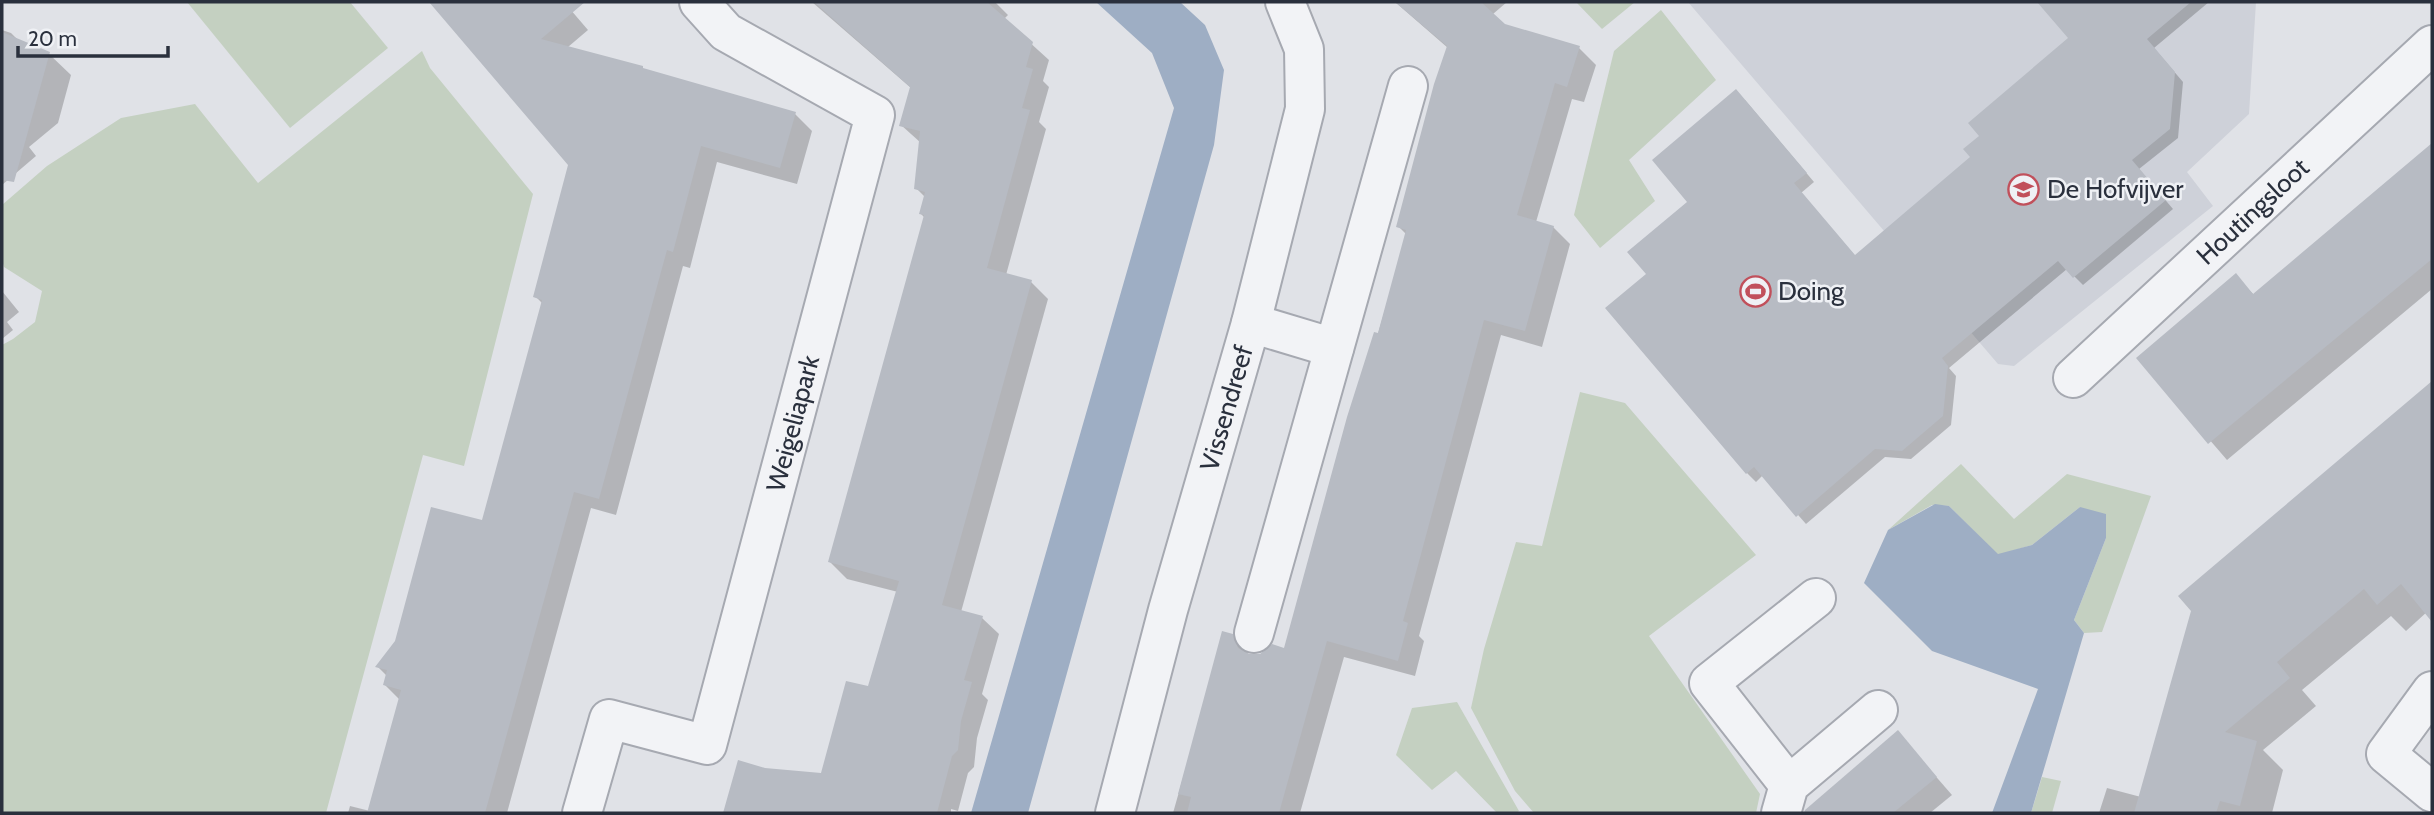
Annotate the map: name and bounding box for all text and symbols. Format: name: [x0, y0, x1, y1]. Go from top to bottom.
scale bar: [18, 14, 168, 58]
text: 20 m: [28, 26, 77, 51]
street label: Houtingsloot: [2190, 151, 2316, 271]
school or university icon: De Hofvijver: [2007, 172, 2041, 206]
place label: De Hofvijver: [2047, 173, 2184, 205]
sports icon: Doing: [1738, 274, 1772, 308]
place label: Doing: [1778, 275, 1845, 307]
street label: Vissendreef: [1193, 341, 1260, 475]
street label: Weigeliapark: [759, 351, 826, 495]

